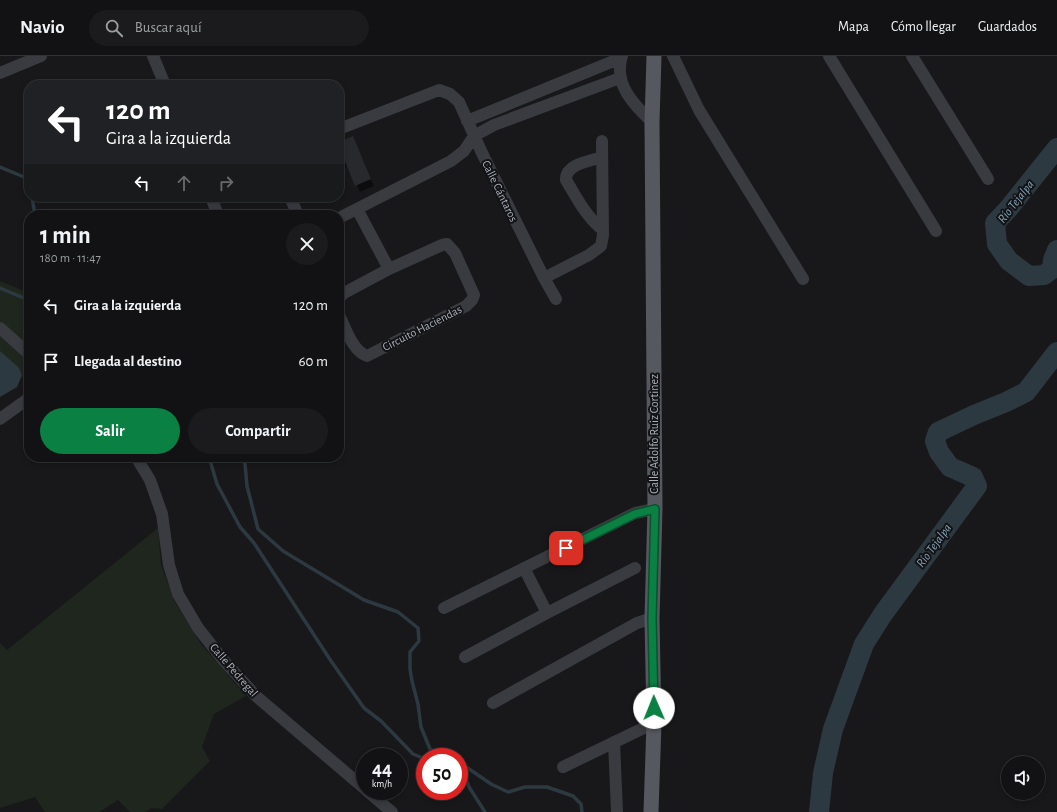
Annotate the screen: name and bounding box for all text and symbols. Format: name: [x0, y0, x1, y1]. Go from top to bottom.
search box: [89, 10, 369, 46]
icon: search: [103, 17, 125, 39]
text: Navio: [20, 18, 65, 37]
text: Buscar aquí: [135, 20, 202, 35]
text: Mapa: [838, 20, 869, 34]
text: Cómo llegar: [891, 20, 956, 34]
text: Guardados: [978, 20, 1037, 34]
icon: left: [40, 96, 92, 148]
text: 120 m: [106, 97, 171, 125]
text: Gira a la izquierda: [106, 130, 231, 148]
street label: Calle Cántaros: [480, 158, 520, 224]
icon: left: [131, 172, 153, 194]
icon: ahead: [173, 172, 195, 194]
icon: right: [215, 172, 237, 194]
water label: Río Tejalpa: [996, 178, 1037, 226]
button: close: [286, 223, 328, 265]
text: 1 min: [40, 224, 91, 248]
text: 180 m · 11:47: [40, 252, 101, 265]
icon: left: [40, 295, 62, 317]
text: Gira a la izquierda: [74, 298, 181, 313]
text: 120 m: [294, 298, 328, 313]
street label: Circuito Haciendas: [380, 303, 464, 353]
icon: arrive: [40, 351, 62, 373]
text: Llegada al destino: [74, 354, 182, 369]
text: 60 m: [299, 354, 328, 369]
street label: Calle Adolfo Ruiz Cortinez: [648, 374, 660, 494]
button: Salir: [40, 408, 180, 454]
button: Compartir: [188, 408, 328, 454]
water label: Río Tejalpa: [914, 521, 954, 570]
pin: [549, 531, 583, 565]
icon: arrive: [555, 537, 577, 559]
street label: Calle Pedregal: [208, 641, 260, 699]
position arrow: [633, 687, 675, 729]
speed limit sign: 50: [416, 748, 468, 800]
map controls: [1001, 756, 1045, 800]
button: sound: [1001, 756, 1045, 800]
text: 44: [372, 759, 392, 779]
text: km/h: [372, 779, 392, 789]

